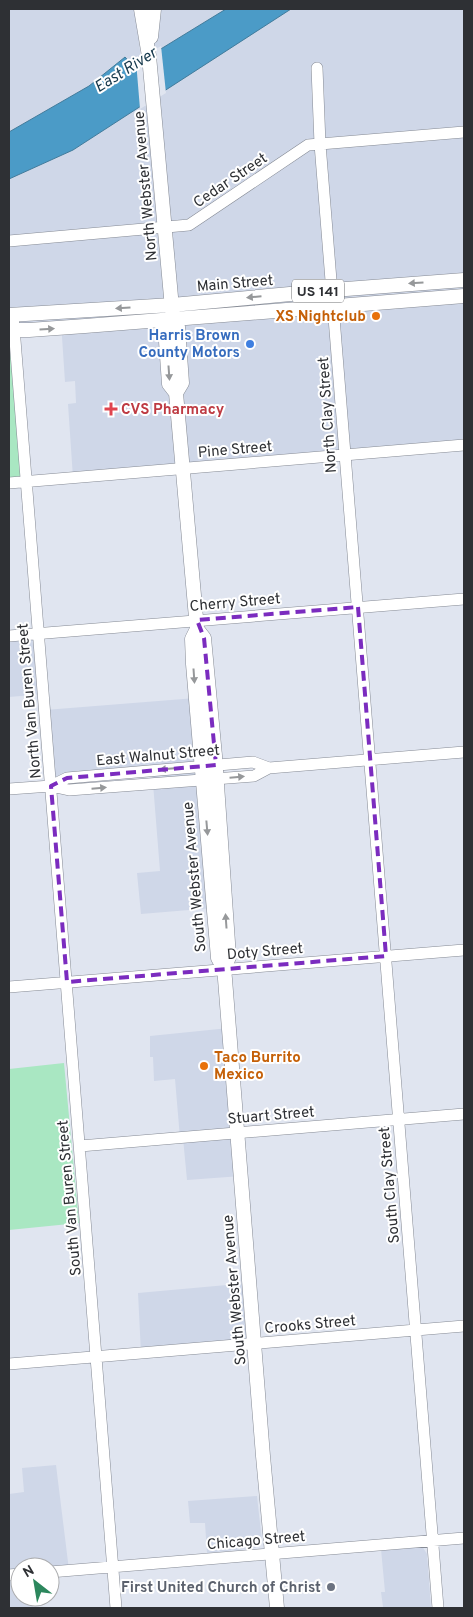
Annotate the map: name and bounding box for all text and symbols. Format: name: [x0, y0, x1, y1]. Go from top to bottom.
water label: East River: [91, 43, 163, 98]
street label: North Webster Avenue: [130, 110, 163, 262]
street label: Cedar Street: [190, 150, 272, 213]
street label: Main Street: [196, 272, 274, 297]
road number: US 141: [292, 280, 344, 302]
one-way arrow: [407, 280, 423, 288]
one-way arrow: [245, 293, 261, 301]
one-way arrow: [115, 304, 131, 312]
place label: XS Nightclub: [275, 308, 366, 327]
marker: XS Nightclub: [370, 310, 382, 322]
one-way arrow: [39, 325, 55, 333]
place label: Harris Brown County Motors: [138, 327, 240, 363]
marker: Harris Brown County Motors: [244, 338, 256, 350]
street label: North Clay Street: [315, 356, 342, 474]
one-way arrow: [165, 365, 173, 381]
place label: CVS Pharmacy: [121, 401, 225, 420]
marker: CVS Pharmacy: [105, 403, 117, 415]
street label: Pine Street: [197, 438, 273, 463]
street label: Cherry Street: [189, 590, 281, 617]
street label: North Van Buren Street: [14, 622, 47, 779]
one-way arrow: [190, 669, 198, 685]
street label: East Walnut Street: [96, 742, 221, 771]
one-way arrow: [159, 765, 175, 773]
one-way arrow: [229, 773, 245, 781]
one-way arrow: [91, 784, 107, 792]
street label: South Webster Avenue: [179, 801, 212, 953]
one-way arrow: [203, 821, 211, 837]
one-way arrow: [222, 913, 230, 929]
street label: Doty Street: [226, 940, 304, 965]
place label: Taco Burrito Mexico: [214, 1049, 301, 1085]
marker: Taco Burrito Mexico: [198, 1060, 210, 1072]
street label: Stuart Street: [227, 1103, 315, 1130]
street label: South Van Buren Street: [54, 1119, 87, 1277]
street label: South Clay Street: [376, 1126, 405, 1244]
street label: South Webster Avenue: [219, 1214, 252, 1366]
street label: Crooks Street: [264, 1312, 357, 1339]
street label: Chicago Street: [206, 1528, 306, 1555]
north arrow: [10, 1557, 60, 1607]
text: N: [20, 1562, 38, 1582]
place label: First United Church of Christ: [121, 1579, 321, 1598]
marker: First United Church of Christ: [325, 1581, 337, 1593]

